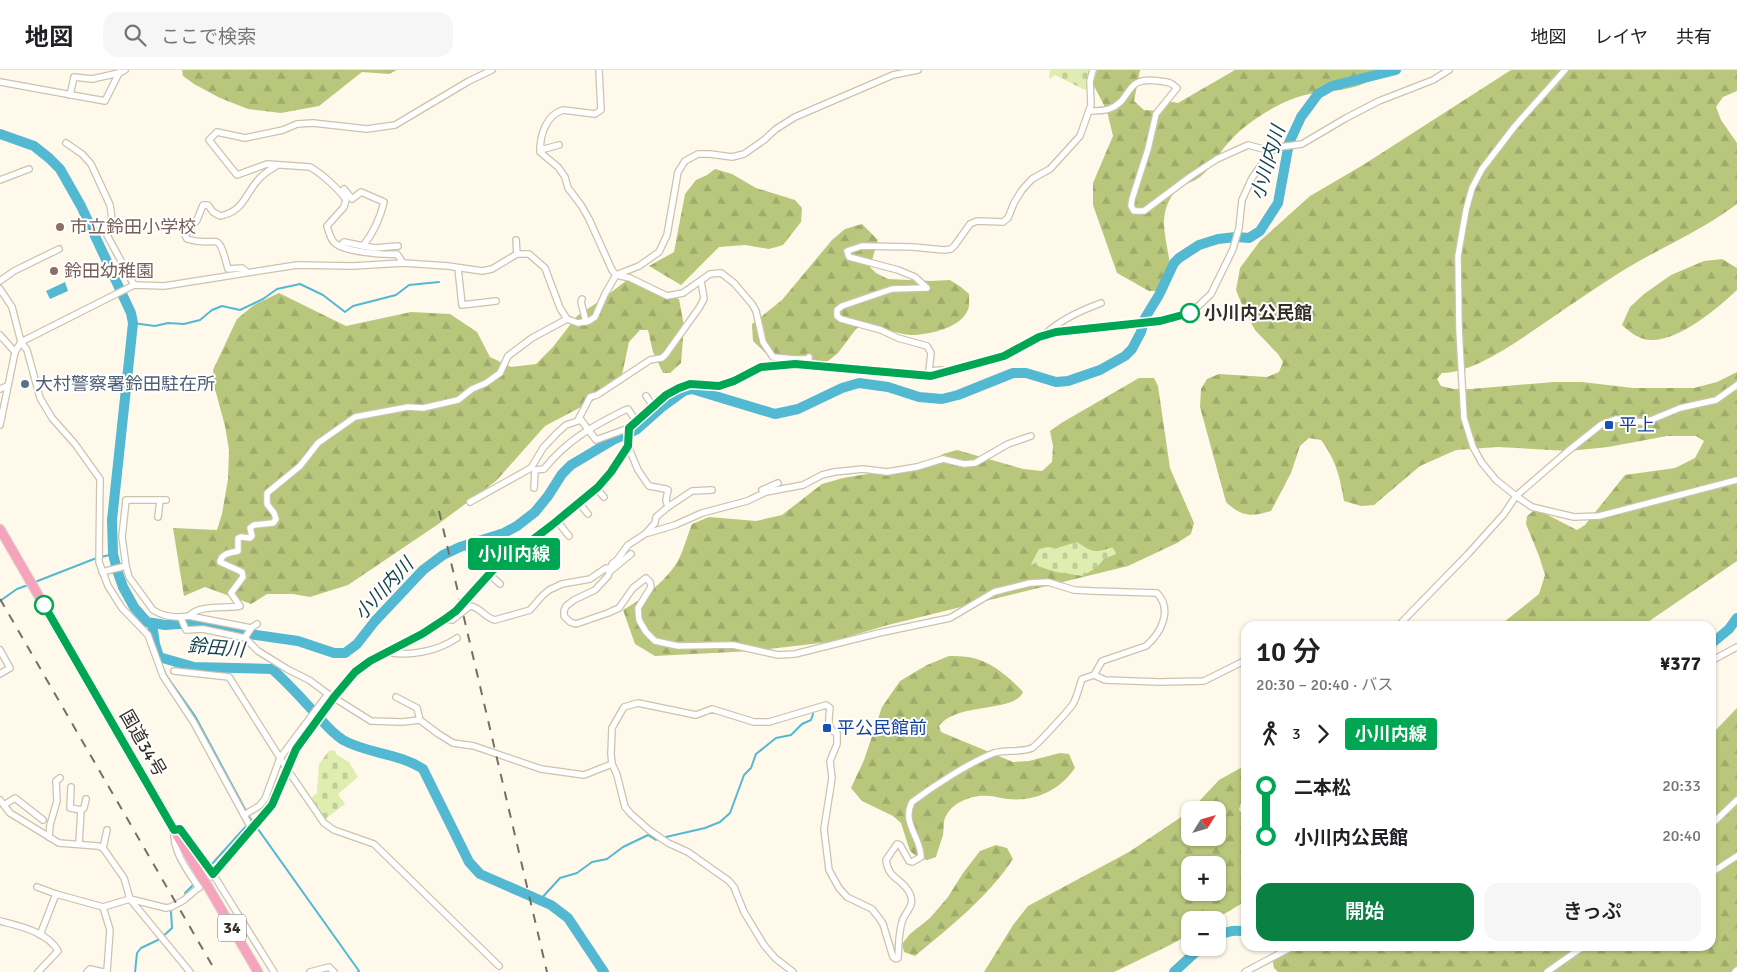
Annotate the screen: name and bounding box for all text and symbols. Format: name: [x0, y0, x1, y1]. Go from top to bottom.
search box: [103, 12, 453, 57]
icon: search: [121, 21, 149, 49]
text: 地図: [25, 22, 73, 52]
text: ここで検索: [161, 25, 256, 49]
text: 地図: [1531, 26, 1567, 48]
text: レイヤ: [1595, 26, 1648, 48]
text: 共有: [1676, 26, 1712, 48]
water label: 小川内川: [1245, 121, 1291, 203]
place label: 市立鈴田小学校: [70, 216, 196, 238]
marker: 市立鈴田小学校: [54, 221, 66, 233]
place label: 鈴田幼稚園: [64, 260, 154, 282]
marker: 鈴田幼稚園: [48, 265, 60, 277]
place label: 小川内公民館: [1204, 302, 1312, 324]
marker: 小川内公民館: [1180, 303, 1200, 323]
place label: 大村警察署鈴田駐在所: [35, 373, 215, 395]
marker: 大村警察署鈴田駐在所: [19, 378, 31, 390]
place label: 平上: [1619, 414, 1655, 436]
marker: 平上: [1603, 419, 1615, 431]
line badge: 小川内線: [479, 538, 549, 570]
text: 小川内線: [478, 543, 550, 565]
water label: 小川内川: [349, 552, 420, 625]
unlabelled marker: [34, 595, 54, 615]
water label: 鈴田川: [187, 634, 247, 663]
text: 10 分: [1256, 635, 1320, 669]
text: ¥377: [1660, 652, 1701, 676]
text: 20:30 – 20:40 · バス: [1256, 675, 1393, 695]
street label: 国道34号: [115, 706, 171, 780]
place label: 平公民館前: [837, 717, 927, 739]
icon: walk: [1256, 720, 1284, 748]
icon: forward: [1309, 720, 1337, 748]
marker: 平公民館前: [821, 722, 833, 734]
text: 小川内線: [1355, 723, 1427, 745]
text: 3: [1292, 724, 1301, 744]
text: 二本松: [1294, 776, 1351, 800]
text: 20:33: [1662, 776, 1701, 796]
north arrow: [1181, 801, 1226, 846]
map controls: [1181, 801, 1226, 956]
text: 小川内公民館: [1294, 826, 1408, 850]
text: 20:40: [1662, 826, 1701, 846]
button: +: [1181, 856, 1226, 901]
button: 開始: [1256, 883, 1474, 941]
button: きっぷ: [1484, 883, 1701, 941]
button: −: [1181, 911, 1226, 956]
road number: 34: [218, 914, 246, 941]

